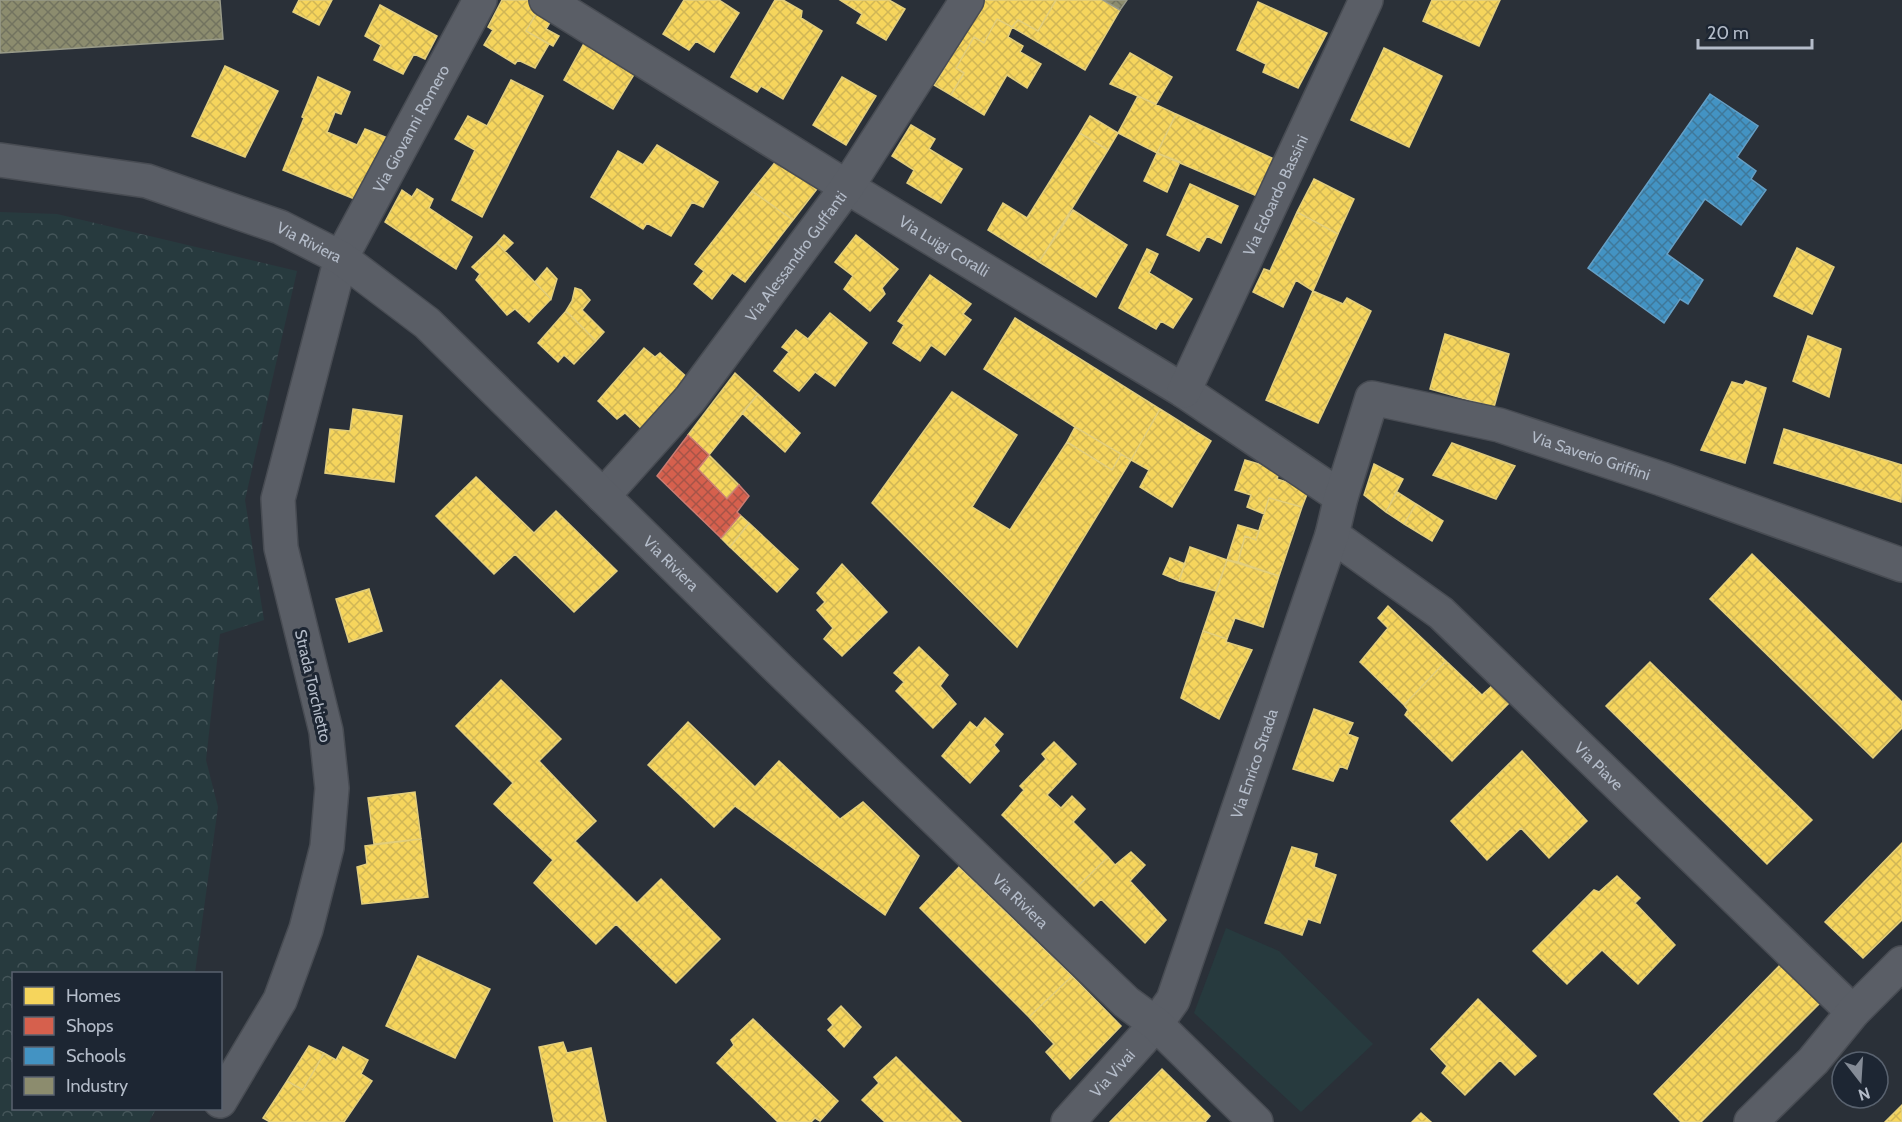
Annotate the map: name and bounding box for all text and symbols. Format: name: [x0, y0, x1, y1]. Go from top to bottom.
scale bar: [1698, 12, 1812, 50]
text: 20 m: [1707, 22, 1749, 44]
street label: Via Giovanni Romero: [369, 61, 453, 196]
street label: Via Edoardo Bassini: [1239, 132, 1312, 259]
street label: Via Alessandro Guffanti: [741, 187, 850, 325]
street label: Via Luigi Coralli: [896, 211, 993, 280]
street label: Via Riviera: [274, 217, 345, 266]
street label: Via Saverio Griffini: [1529, 427, 1653, 484]
street label: Via Riviera: [640, 532, 703, 595]
street label: Strada Torchietto: [291, 628, 335, 744]
street label: Via Enrico Strada: [1226, 706, 1281, 821]
street label: Via Piave: [1570, 738, 1628, 794]
street label: Via Riviera: [989, 870, 1053, 932]
legend: [12, 972, 222, 1110]
text: Homes: [66, 985, 121, 1007]
text: Shops: [66, 1015, 114, 1037]
text: Schools: [66, 1045, 126, 1067]
street label: Via Vivai: [1086, 1045, 1139, 1101]
north arrow: [1830, 1050, 1890, 1110]
text: Industry: [66, 1075, 128, 1097]
text: N: [1856, 1083, 1872, 1105]

